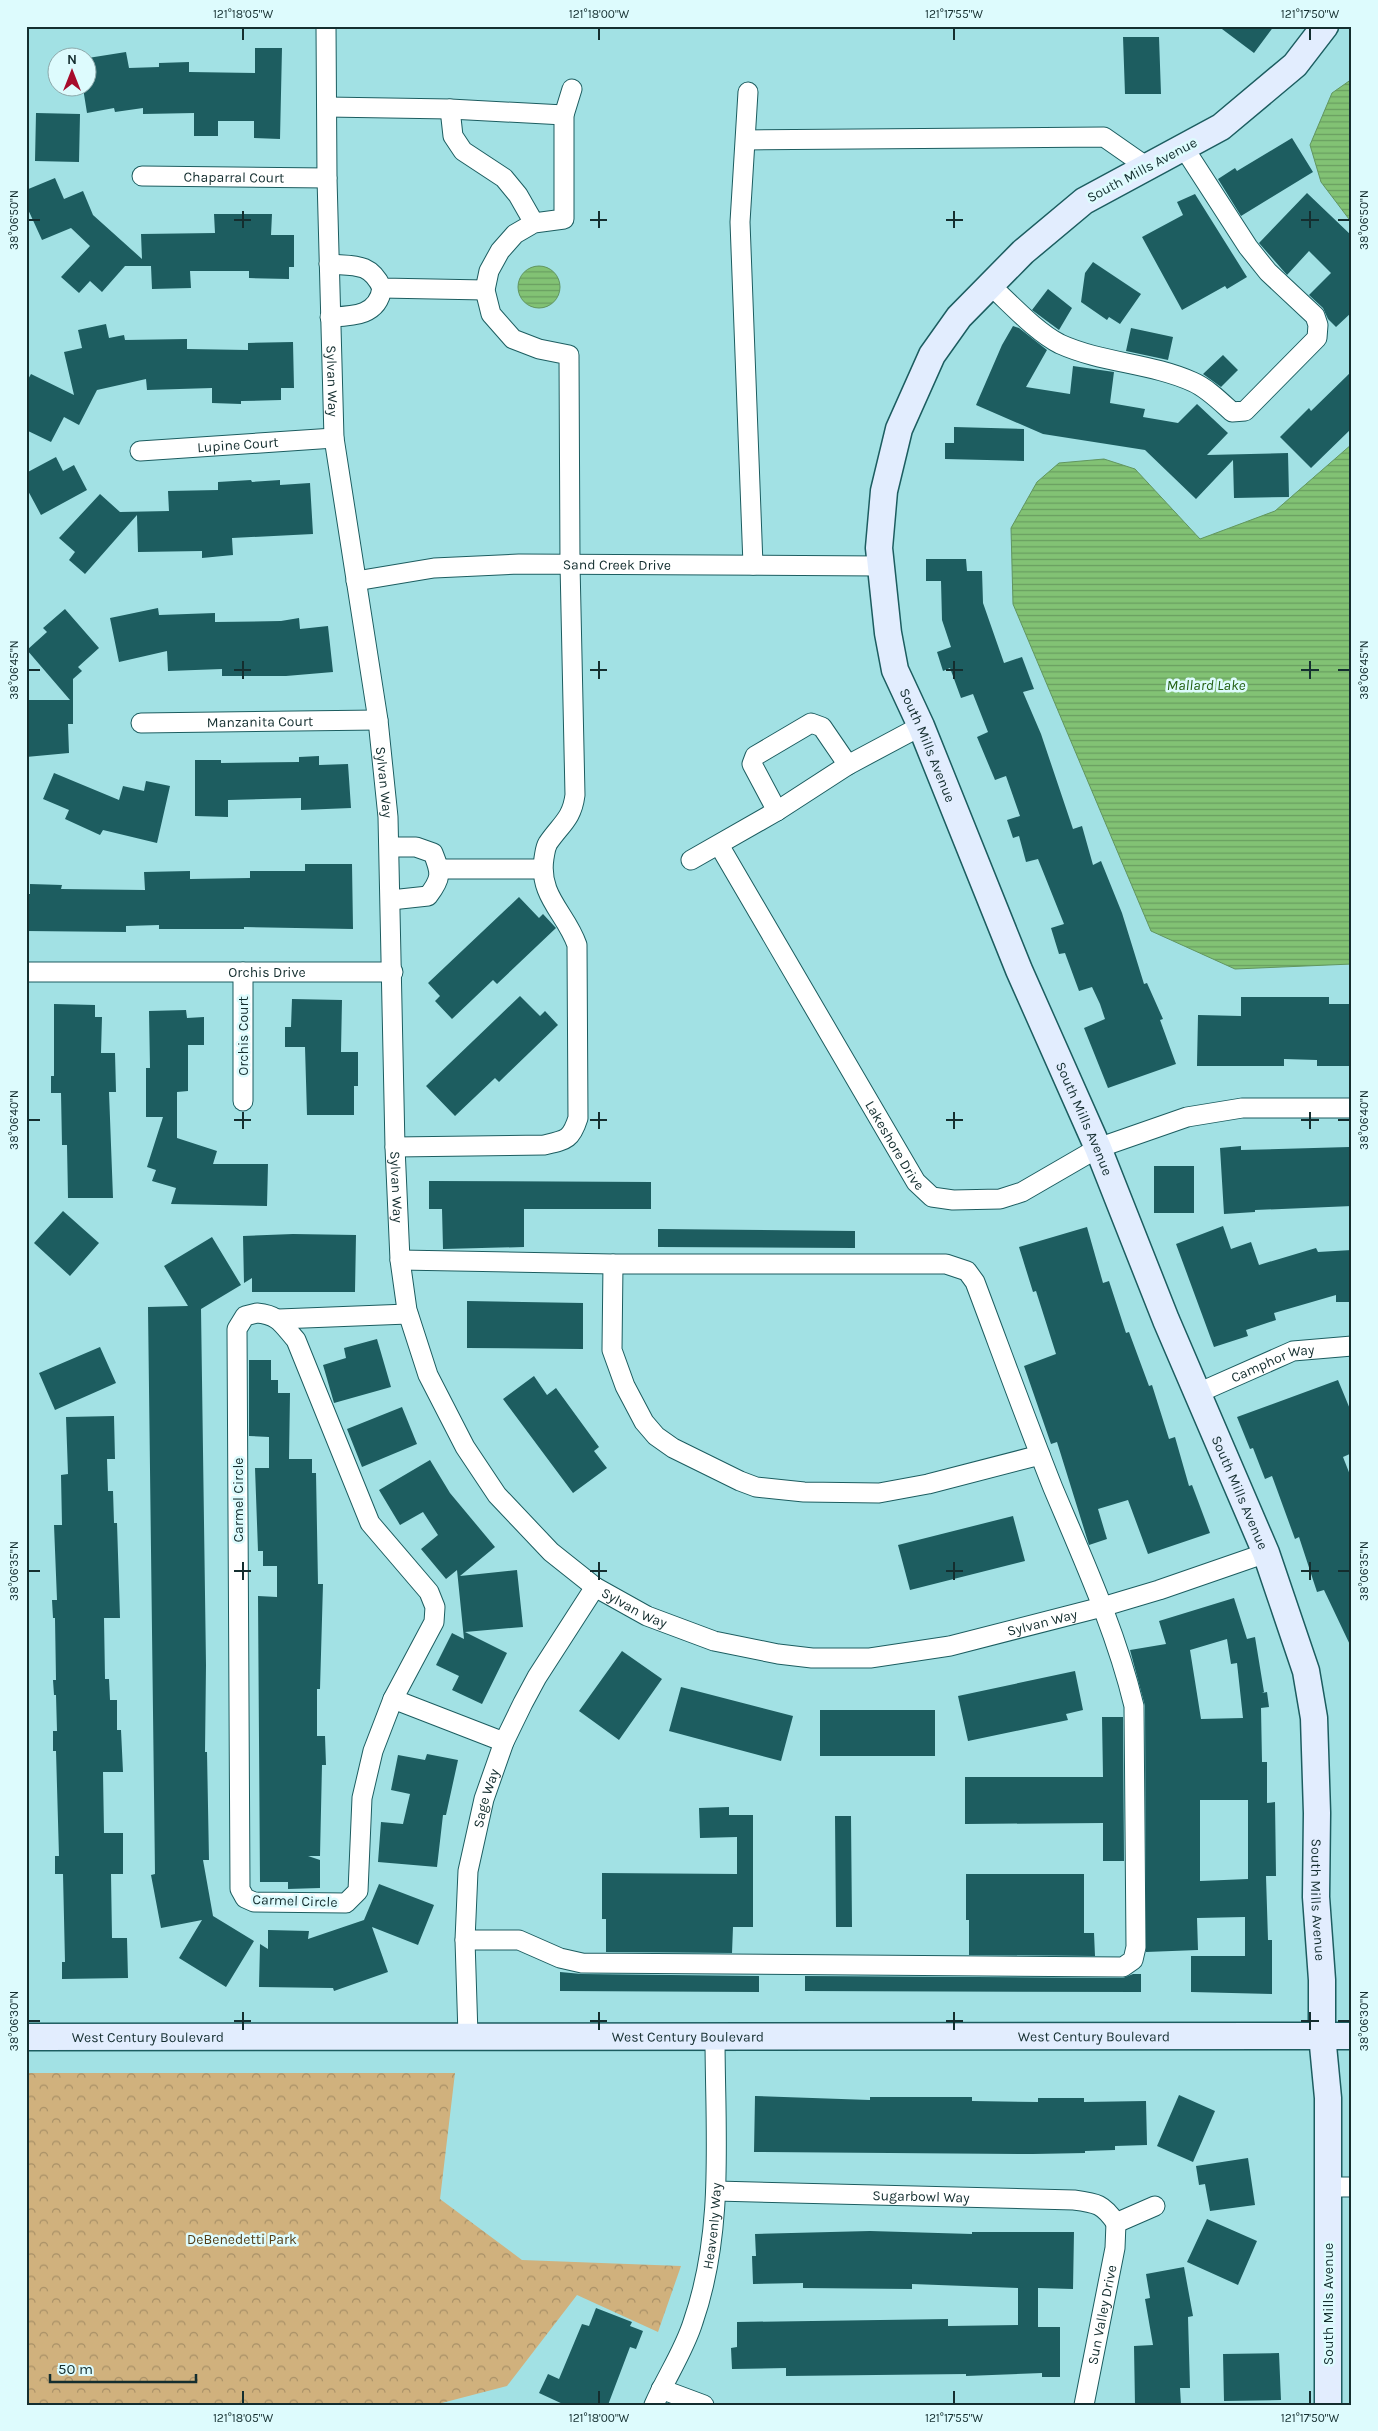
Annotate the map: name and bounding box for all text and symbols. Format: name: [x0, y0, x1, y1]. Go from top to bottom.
text: 121°18'05"W: [213, 7, 273, 21]
text: 121°18'00"W: [569, 7, 630, 21]
text: 121°17'55"W: [925, 7, 983, 21]
text: 121°17'50"W: [1281, 7, 1340, 21]
north arrow: [48, 48, 98, 98]
text: N: [67, 51, 77, 68]
street label: South Mills Avenue: [1084, 134, 1200, 206]
street label: Chaparral Court: [183, 168, 284, 186]
text: 38°06'50"N: [7, 190, 21, 250]
text: 38°06'50"N: [1357, 190, 1371, 250]
street label: Sylvan Way: [323, 345, 342, 418]
street label: Lupine Court: [197, 433, 279, 456]
street label: Sand Creek Drive: [563, 556, 671, 573]
text: 38°06'45"N: [7, 640, 21, 700]
text: 38°06'45"N: [1357, 640, 1371, 700]
water label: Mallard Lake: [1167, 676, 1246, 694]
street label: South Mills Avenue: [896, 685, 959, 805]
street label: Manzanita Court: [207, 712, 313, 731]
street label: Sylvan Way: [372, 746, 397, 819]
street label: Orchis Drive: [228, 964, 306, 981]
street label: Orchis Court: [235, 996, 252, 1076]
street label: South Mills Avenue: [1052, 1059, 1116, 1178]
text: 38°06'40"N: [7, 1090, 21, 1150]
text: 38°06'40"N: [1357, 1090, 1371, 1150]
street label: Lakeshore Drive: [862, 1097, 928, 1194]
street label: Sylvan Way: [387, 1151, 407, 1224]
street label: Camphor Way: [1228, 1341, 1315, 1386]
street label: South Mills Avenue: [1208, 1433, 1272, 1552]
street label: Carmel Circle: [230, 1457, 247, 1543]
text: 38°06'35"N: [7, 1541, 21, 1601]
text: 38°06'35"N: [1357, 1541, 1371, 1601]
street label: Sylvan Way: [598, 1584, 670, 1631]
street label: Sylvan Way: [1005, 1605, 1079, 1640]
street label: Sage Way: [469, 1766, 503, 1829]
street label: South Mills Avenue: [1307, 1838, 1329, 1961]
street label: Carmel Circle: [252, 1891, 338, 1911]
text: 38°06'30"N: [7, 1991, 21, 2051]
text: 38°06'30"N: [1357, 1991, 1371, 2051]
street label: West Century Boulevard: [72, 2028, 224, 2045]
street label: West Century Boulevard: [612, 2028, 764, 2045]
street label: West Century Boulevard: [1018, 2028, 1170, 2045]
street label: Heavenly Way: [699, 2182, 724, 2271]
street label: Sugarbowl Way: [872, 2186, 970, 2206]
park label: DeBenedetti Park: [187, 2231, 297, 2248]
street label: South Mills Avenue: [1320, 2243, 1337, 2365]
street label: Sun Valley Drive: [1084, 2263, 1120, 2366]
scale bar: [50, 2351, 196, 2383]
text: 50 m: [58, 2360, 93, 2378]
text: 121°18'05"W: [213, 2411, 273, 2425]
text: 121°18'00"W: [569, 2411, 630, 2425]
text: 121°17'55"W: [925, 2411, 983, 2425]
text: 121°17'50"W: [1281, 2411, 1340, 2425]

